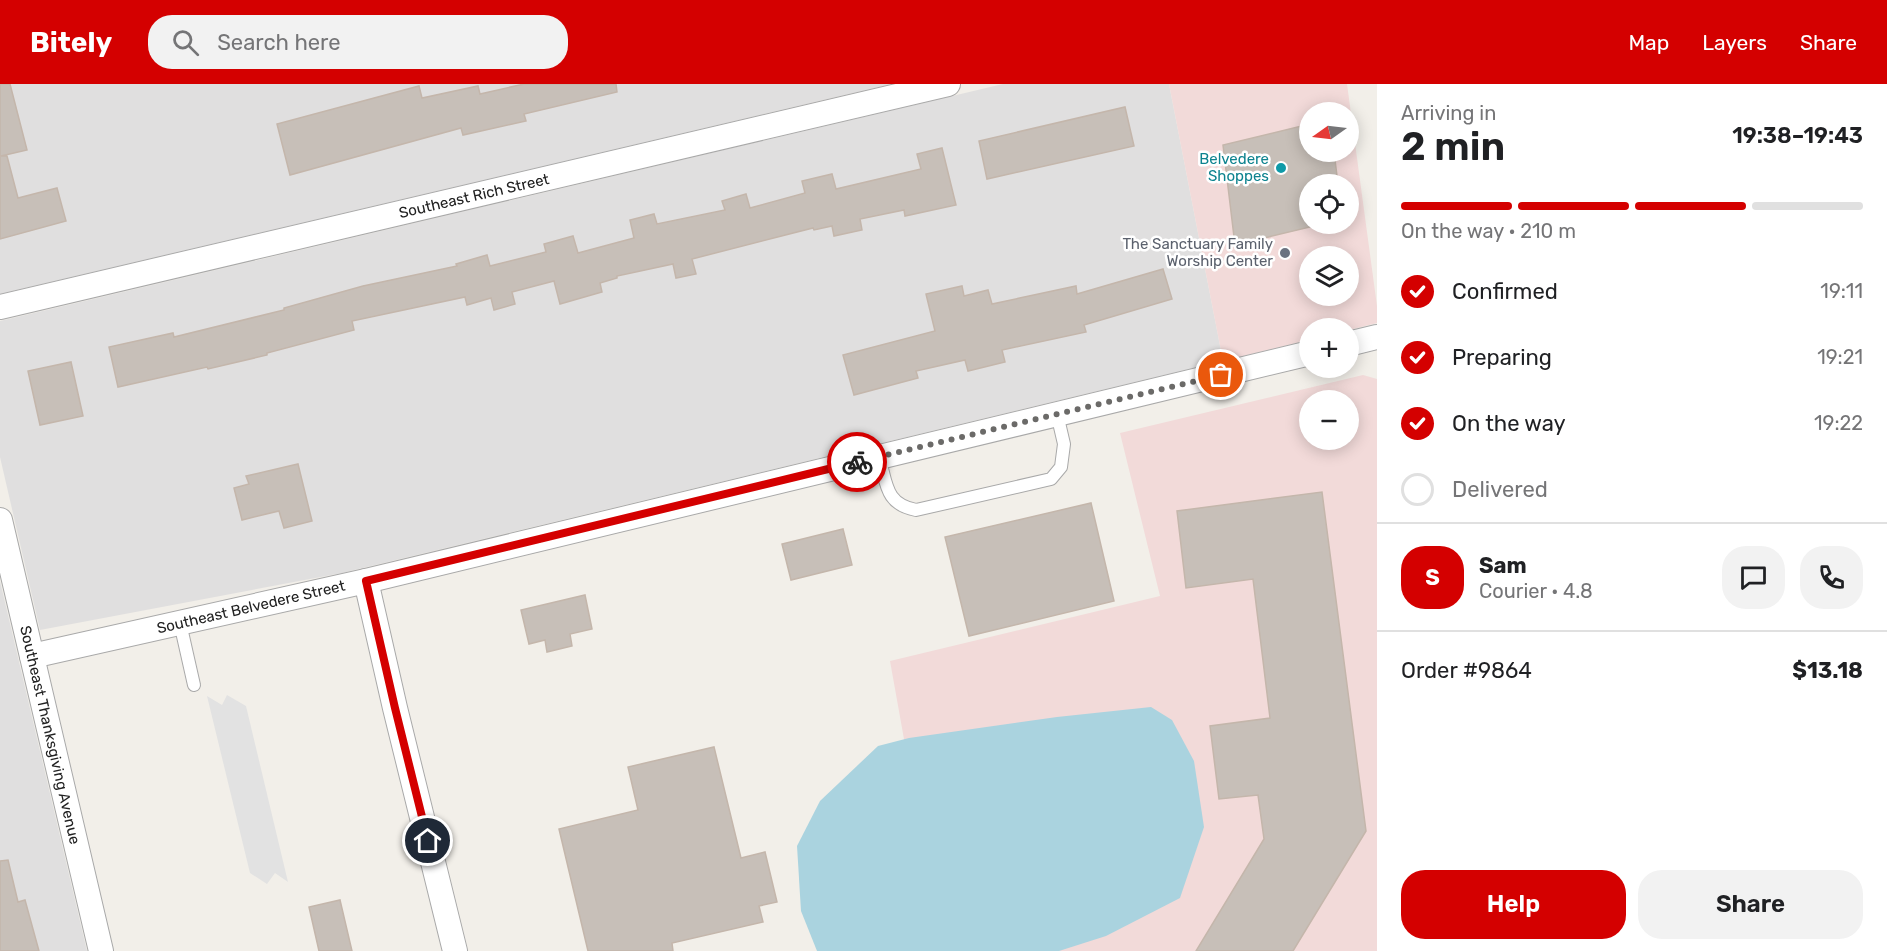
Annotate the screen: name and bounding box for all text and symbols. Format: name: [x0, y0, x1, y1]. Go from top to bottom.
search box: [148, 15, 568, 69]
text: Bitely: [30, 26, 112, 59]
icon: search: [169, 26, 202, 59]
text: Search here: [217, 29, 341, 56]
text: Map: [1628, 30, 1669, 55]
text: Layers: [1702, 30, 1767, 55]
text: Share: [1800, 30, 1857, 55]
text: Arriving in: [1401, 101, 1496, 125]
north arrow: [1299, 102, 1359, 162]
map controls: [1299, 102, 1359, 450]
text: 19:38–19:43: [1732, 122, 1863, 149]
text: 2 min: [1401, 124, 1505, 170]
place label: Belvedere Shoppes: [1199, 150, 1269, 185]
marker: Belvedere Shoppes: [1274, 161, 1288, 175]
street label: Southeast Rich Street: [397, 170, 551, 222]
button: locate: [1299, 174, 1359, 234]
text: On the way · 210 m: [1401, 219, 1576, 243]
place label: The Sanctuary Family Worship Center: [1122, 235, 1273, 270]
marker: The Sanctuary Family Worship Center: [1278, 246, 1292, 260]
button: layers: [1299, 246, 1359, 306]
icon: check: [1401, 275, 1434, 308]
text: Confirmed: [1452, 278, 1558, 305]
text: 19:11: [1820, 279, 1863, 303]
button: +: [1299, 318, 1359, 378]
icon: check: [1401, 341, 1434, 374]
text: Preparing: [1452, 344, 1552, 371]
text: 19:21: [1817, 345, 1863, 369]
pin: [1195, 349, 1246, 400]
icon: bag: [1204, 358, 1237, 391]
button: −: [1299, 390, 1359, 450]
icon: check: [1401, 407, 1434, 440]
text: On the way: [1452, 410, 1566, 437]
text: 19:22: [1814, 411, 1863, 435]
courier: [827, 432, 887, 492]
icon: bike: [841, 446, 874, 479]
text: Delivered: [1452, 476, 1548, 503]
button: chat: [1722, 546, 1785, 609]
button: phone: [1800, 546, 1863, 609]
text: Sam: [1479, 552, 1527, 579]
text: S: [1425, 564, 1440, 591]
street label: Southeast Belvedere Street: [155, 577, 347, 637]
text: Courier · 4.8: [1479, 579, 1593, 603]
street label: Southeast Thanksgiving Avenue: [16, 624, 84, 846]
text: Order #9864: [1401, 657, 1532, 684]
text: $13.18: [1792, 657, 1863, 684]
pin: [402, 815, 453, 866]
icon: home: [411, 824, 444, 857]
button: Help: [1401, 870, 1626, 939]
button: Share: [1638, 870, 1863, 939]

